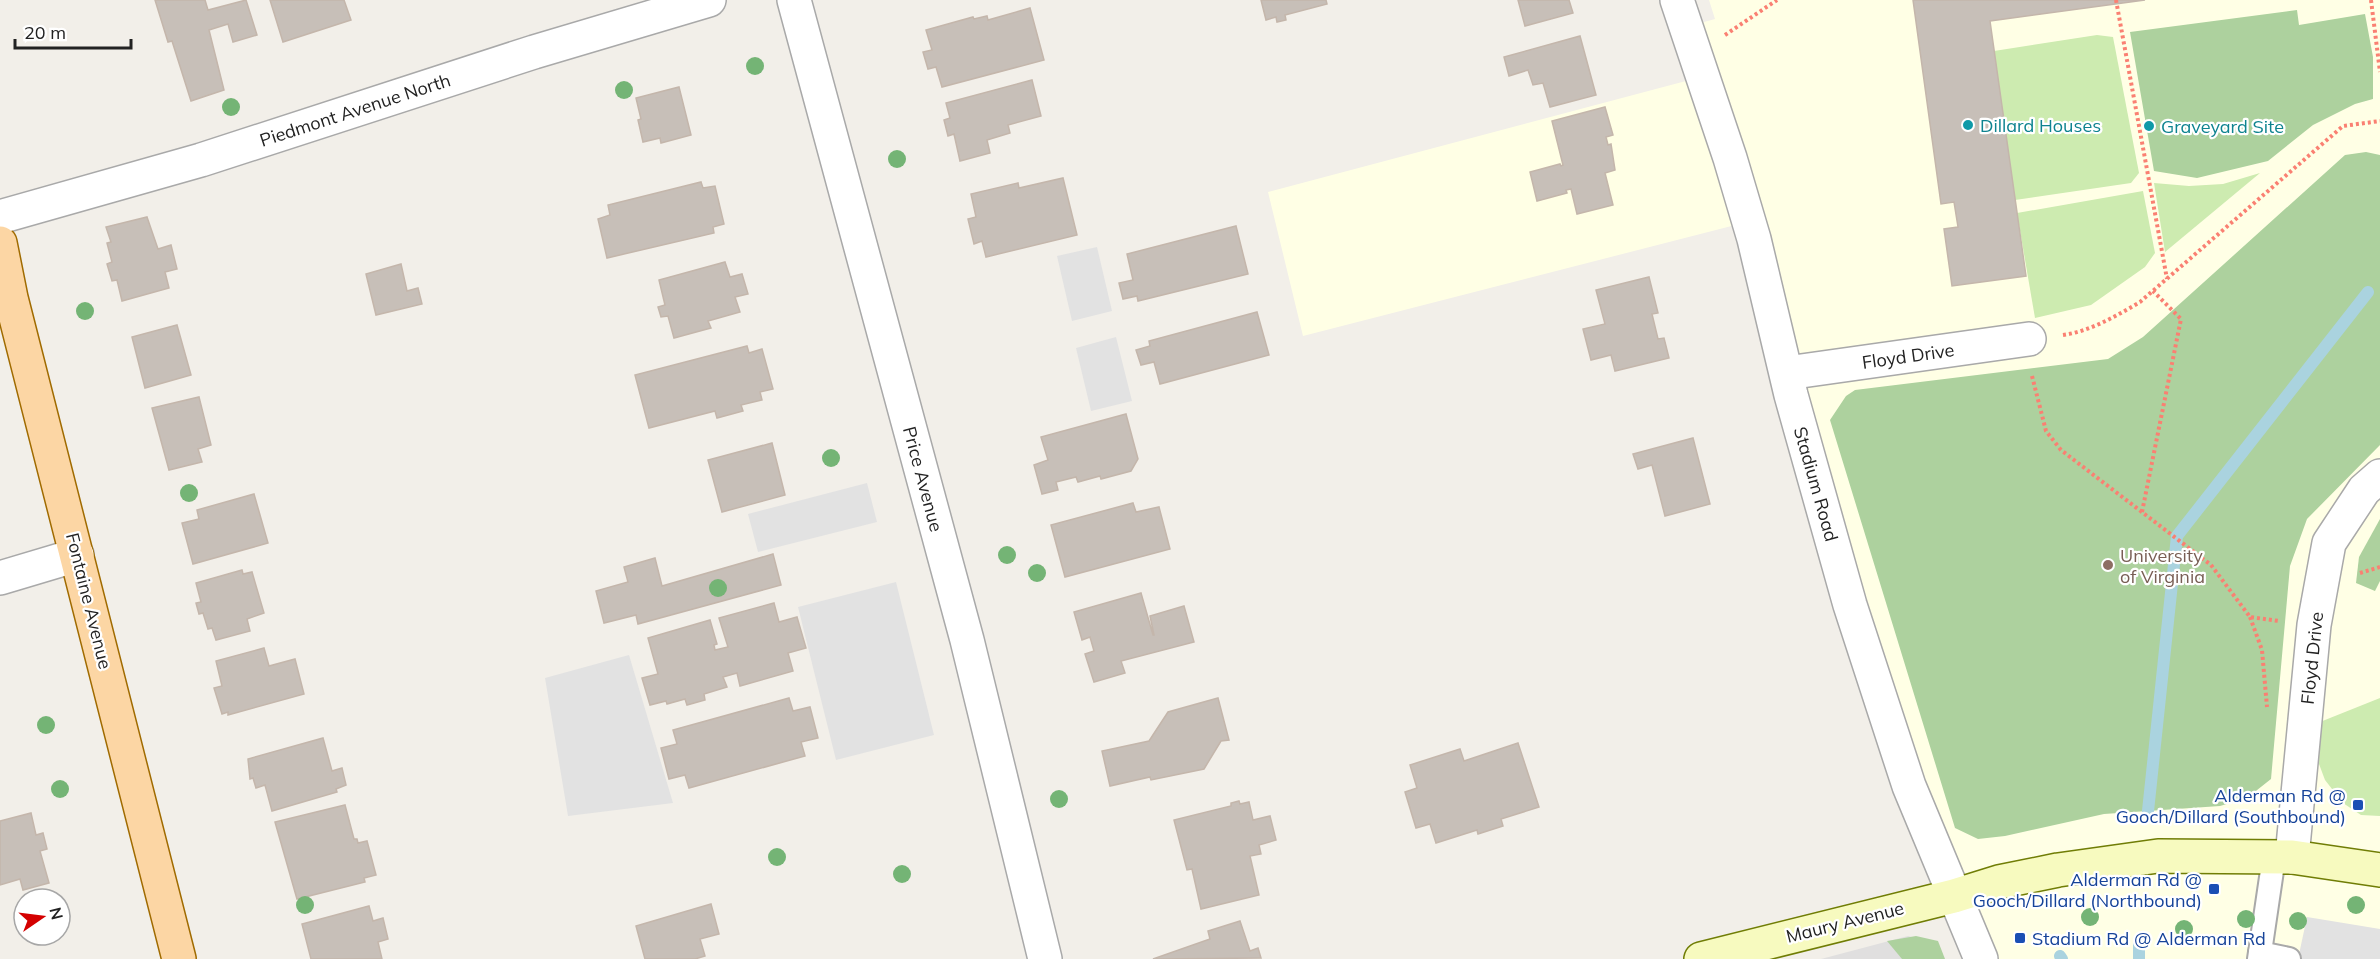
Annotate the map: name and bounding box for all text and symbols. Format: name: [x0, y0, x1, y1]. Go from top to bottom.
scale bar: [15, 12, 130, 50]
text: 20 m: [24, 21, 66, 44]
street label: Piedmont Avenue North: [257, 68, 453, 152]
place label: Dillard Houses: [1980, 114, 2101, 137]
place label: Graveyard Site: [2161, 115, 2284, 138]
marker: Dillard Houses: [1961, 118, 1975, 132]
marker: Graveyard Site: [2142, 119, 2156, 133]
street label: Floyd Drive: [1860, 338, 1956, 374]
street label: Price Avenue: [898, 424, 948, 534]
street label: Stadium Road: [1789, 424, 1843, 544]
street label: Fontaine Avenue: [61, 530, 117, 672]
place label: University of Virginia: [2120, 544, 2205, 588]
marker: University of Virginia: [2101, 558, 2115, 572]
street label: Floyd Drive: [2296, 611, 2328, 705]
place label: Alderman Rd @ Gooch/Dillard (Southbound): [2116, 784, 2346, 828]
marker: Alderman Rd @ Gooch/Dillard (Southbound): [2351, 798, 2365, 812]
place label: Alderman Rd @ Gooch/Dillard (Northbound): [1973, 868, 2202, 912]
marker: Alderman Rd @ Gooch/Dillard (Northbound): [2207, 882, 2221, 896]
north arrow: [12, 887, 72, 947]
street label: Maury Avenue: [1784, 896, 1906, 948]
text: N: [45, 905, 68, 922]
place label: Stadium Rd @ Alderman Rd: [2032, 927, 2266, 950]
marker: Stadium Rd @ Alderman Rd: [2013, 931, 2027, 945]

